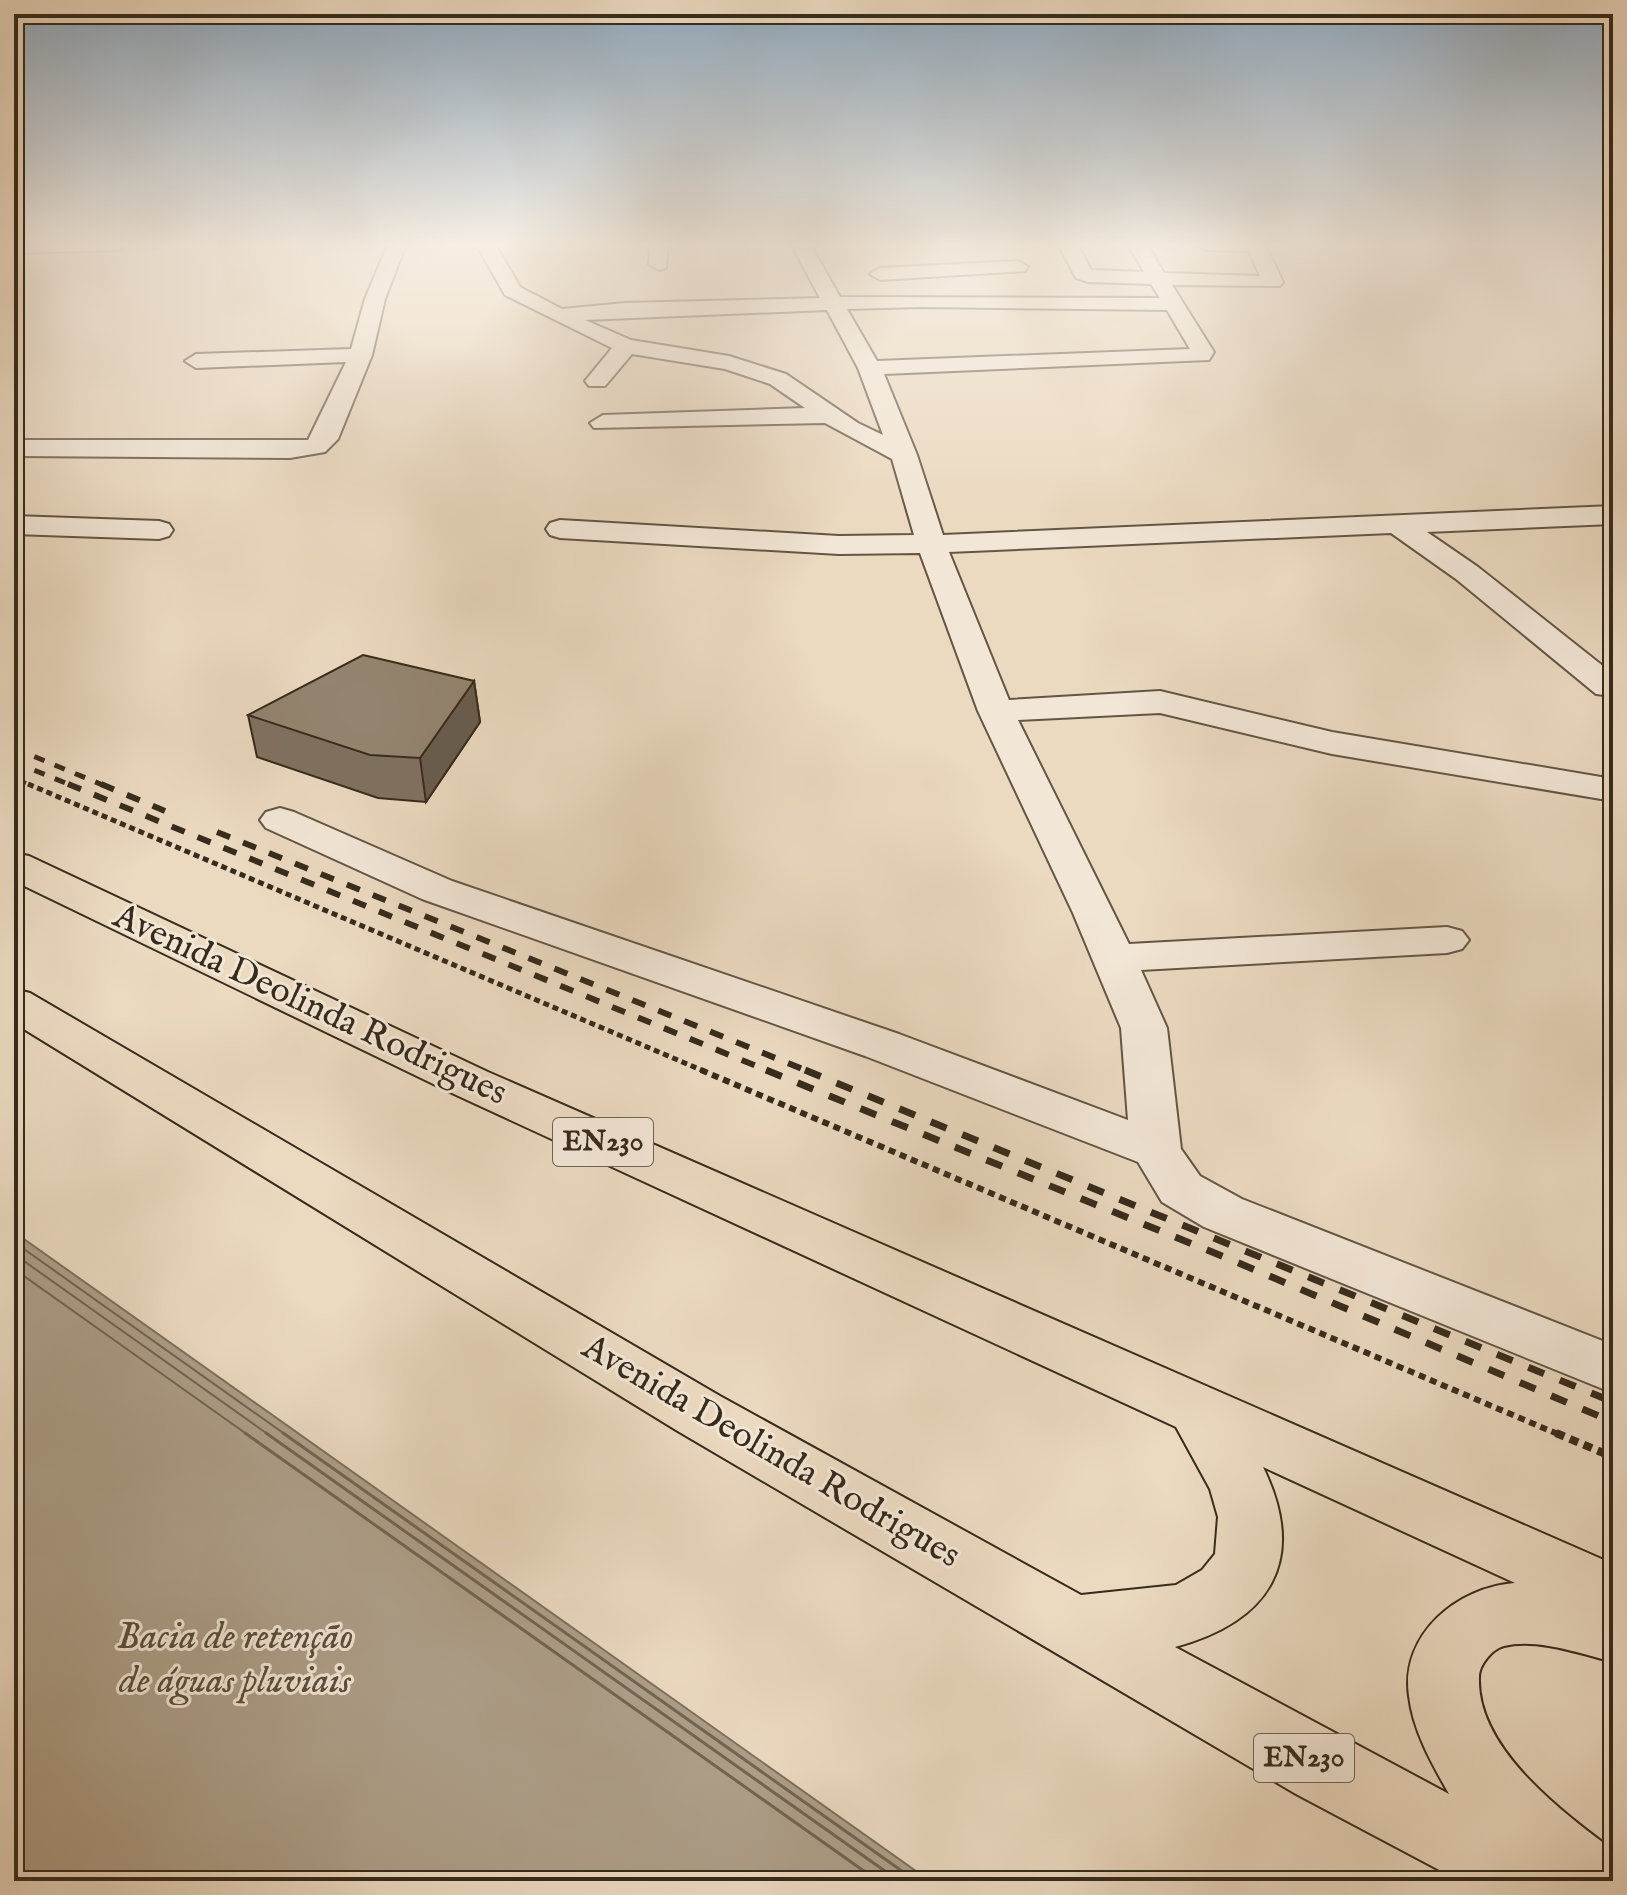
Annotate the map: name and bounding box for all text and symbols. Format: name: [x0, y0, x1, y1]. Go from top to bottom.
street label: Avenida Deolinda Rodrigues: [105, 893, 514, 1117]
road number: EN230: [553, 1118, 653, 1166]
street label: Avenida Deolinda Rodrigues: [573, 1324, 968, 1579]
water label: Bacia de retenção de águas pluviais: [117, 1614, 353, 1706]
road number: EN230: [1254, 1734, 1354, 1782]

